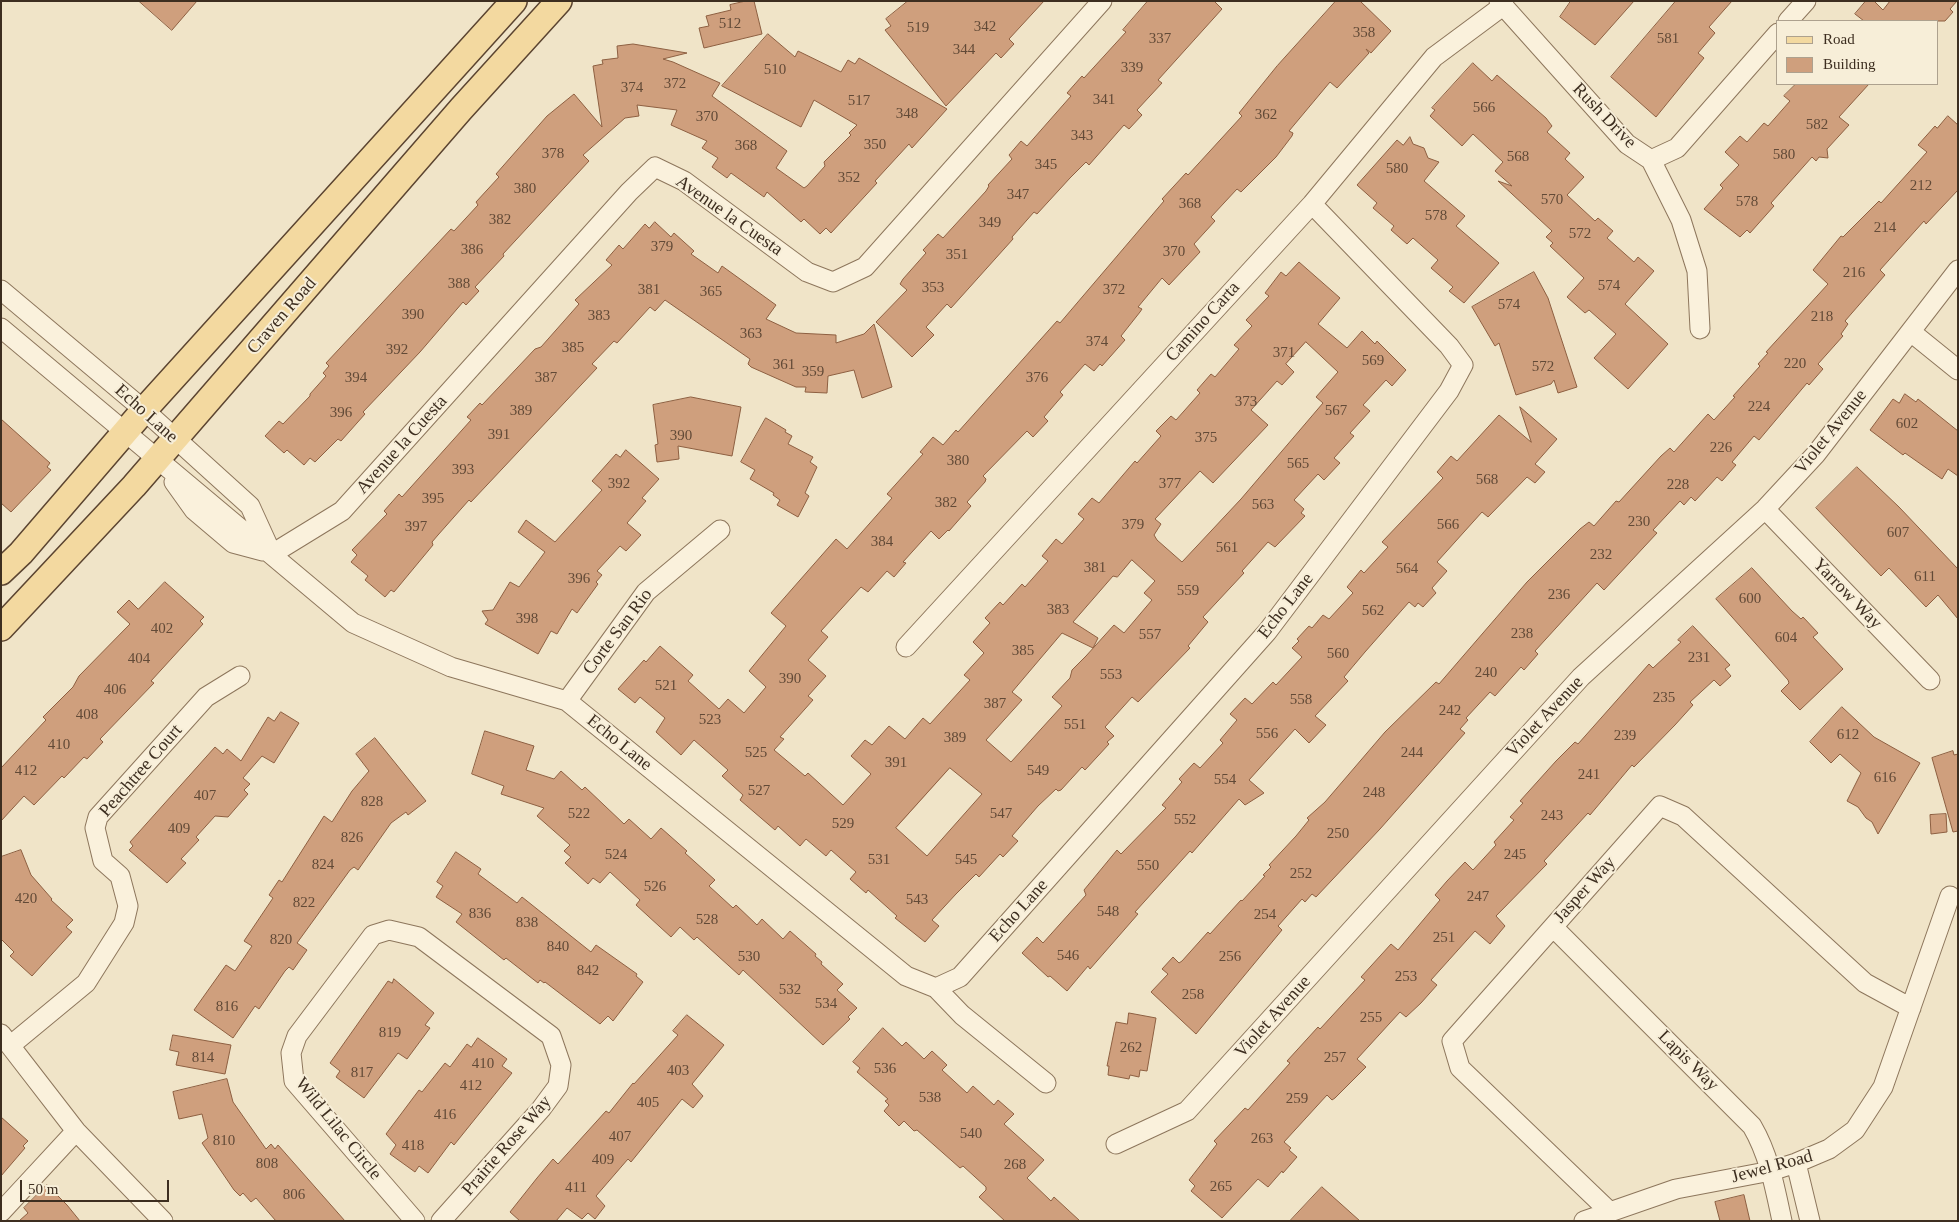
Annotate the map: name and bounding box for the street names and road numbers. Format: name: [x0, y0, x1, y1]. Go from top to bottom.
street label: Rush Drive: [1568, 79, 1640, 153]
street label: Avenue la Cuesta: [671, 171, 787, 261]
street label: Craven Road: [243, 273, 321, 359]
street label: Camino Carta: [1161, 277, 1245, 367]
street label: Echo Lane: [110, 380, 182, 448]
street label: Violet Avenue: [1790, 385, 1872, 479]
street label: Avenue la Cuesta: [352, 391, 452, 499]
street label: Yarrow Way: [1808, 554, 1886, 634]
street label: Echo Lane: [1254, 569, 1318, 643]
street label: Corte San Rio: [579, 585, 657, 679]
street label: Violet Avenue: [1502, 672, 1588, 762]
street label: Echo Lane: [582, 710, 656, 776]
street label: Peachtree Court: [95, 720, 187, 822]
street label: Jasper Way: [1550, 852, 1620, 928]
street label: Echo Lane: [985, 875, 1053, 947]
street label: Violet Avenue: [1230, 971, 1316, 1063]
street label: Lapis Way: [1653, 1026, 1723, 1096]
street label: Wild Lilac Circle: [290, 1074, 386, 1184]
street label: Prairie Rose Way: [458, 1092, 556, 1200]
street label: Jewel Road: [1729, 1146, 1815, 1188]

